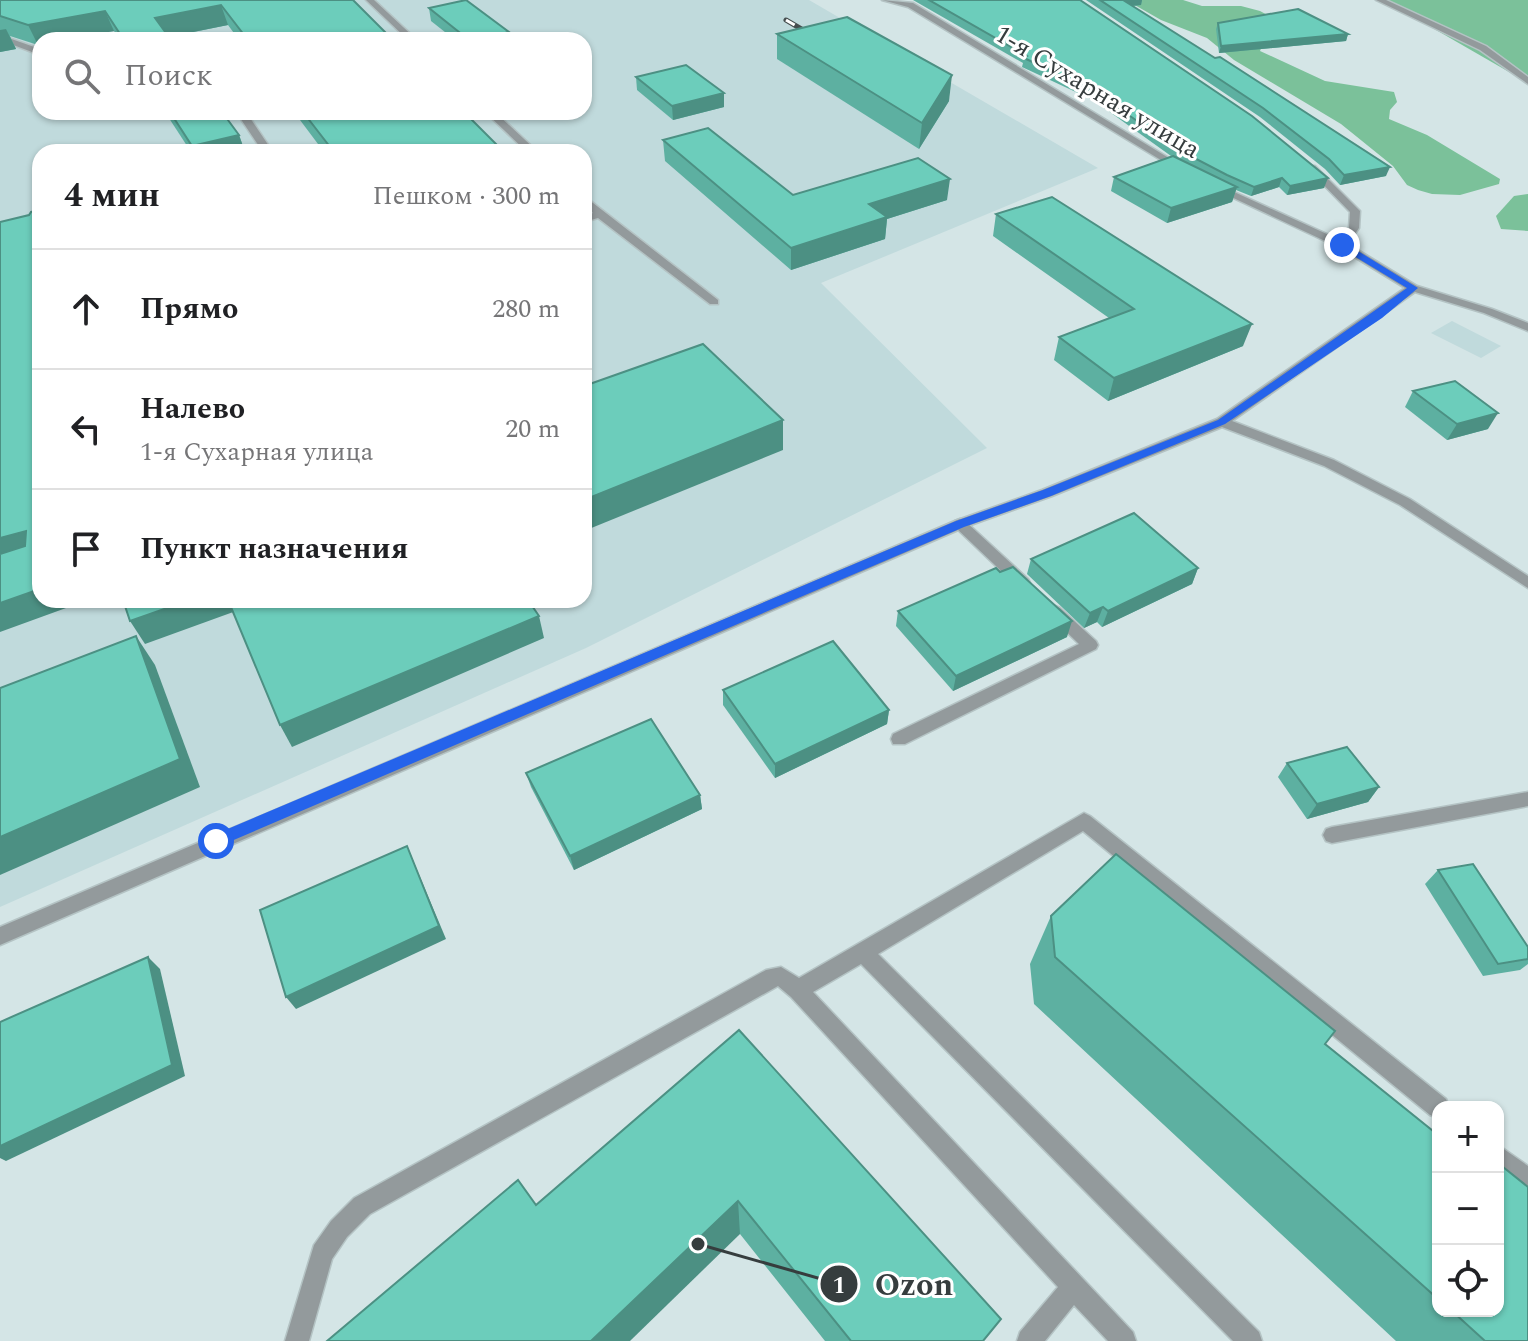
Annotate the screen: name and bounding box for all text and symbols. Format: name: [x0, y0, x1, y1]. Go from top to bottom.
street label: 1-я Сухарная улица: [987, 15, 1208, 169]
search box: [32, 32, 592, 120]
text: Поиск: [124, 53, 213, 99]
icon: search: [60, 54, 104, 98]
text: 4 мин: [64, 170, 160, 222]
text: Пешком · 300 m: [373, 176, 560, 216]
route end: [1324, 227, 1360, 263]
text: Прямо: [140, 286, 238, 332]
icon: ahead: [64, 287, 108, 331]
text: 280 m: [492, 289, 560, 329]
text: Налево: [140, 386, 245, 432]
icon: left: [64, 407, 108, 451]
text: 20 m: [505, 409, 560, 449]
text: 1-я Сухарная улица: [140, 432, 373, 472]
text: Пункт назначения: [140, 526, 408, 572]
icon: arrive: [64, 527, 108, 571]
route start: [198, 823, 234, 859]
map controls: [1432, 1101, 1504, 1317]
button: +: [1432, 1101, 1504, 1173]
button: −: [1432, 1173, 1504, 1245]
button: locate: [1432, 1245, 1504, 1317]
callout: Ozon: [819, 1256, 969, 1312]
text: Ozon: [875, 1261, 953, 1310]
text: 1: [832, 1268, 846, 1304]

